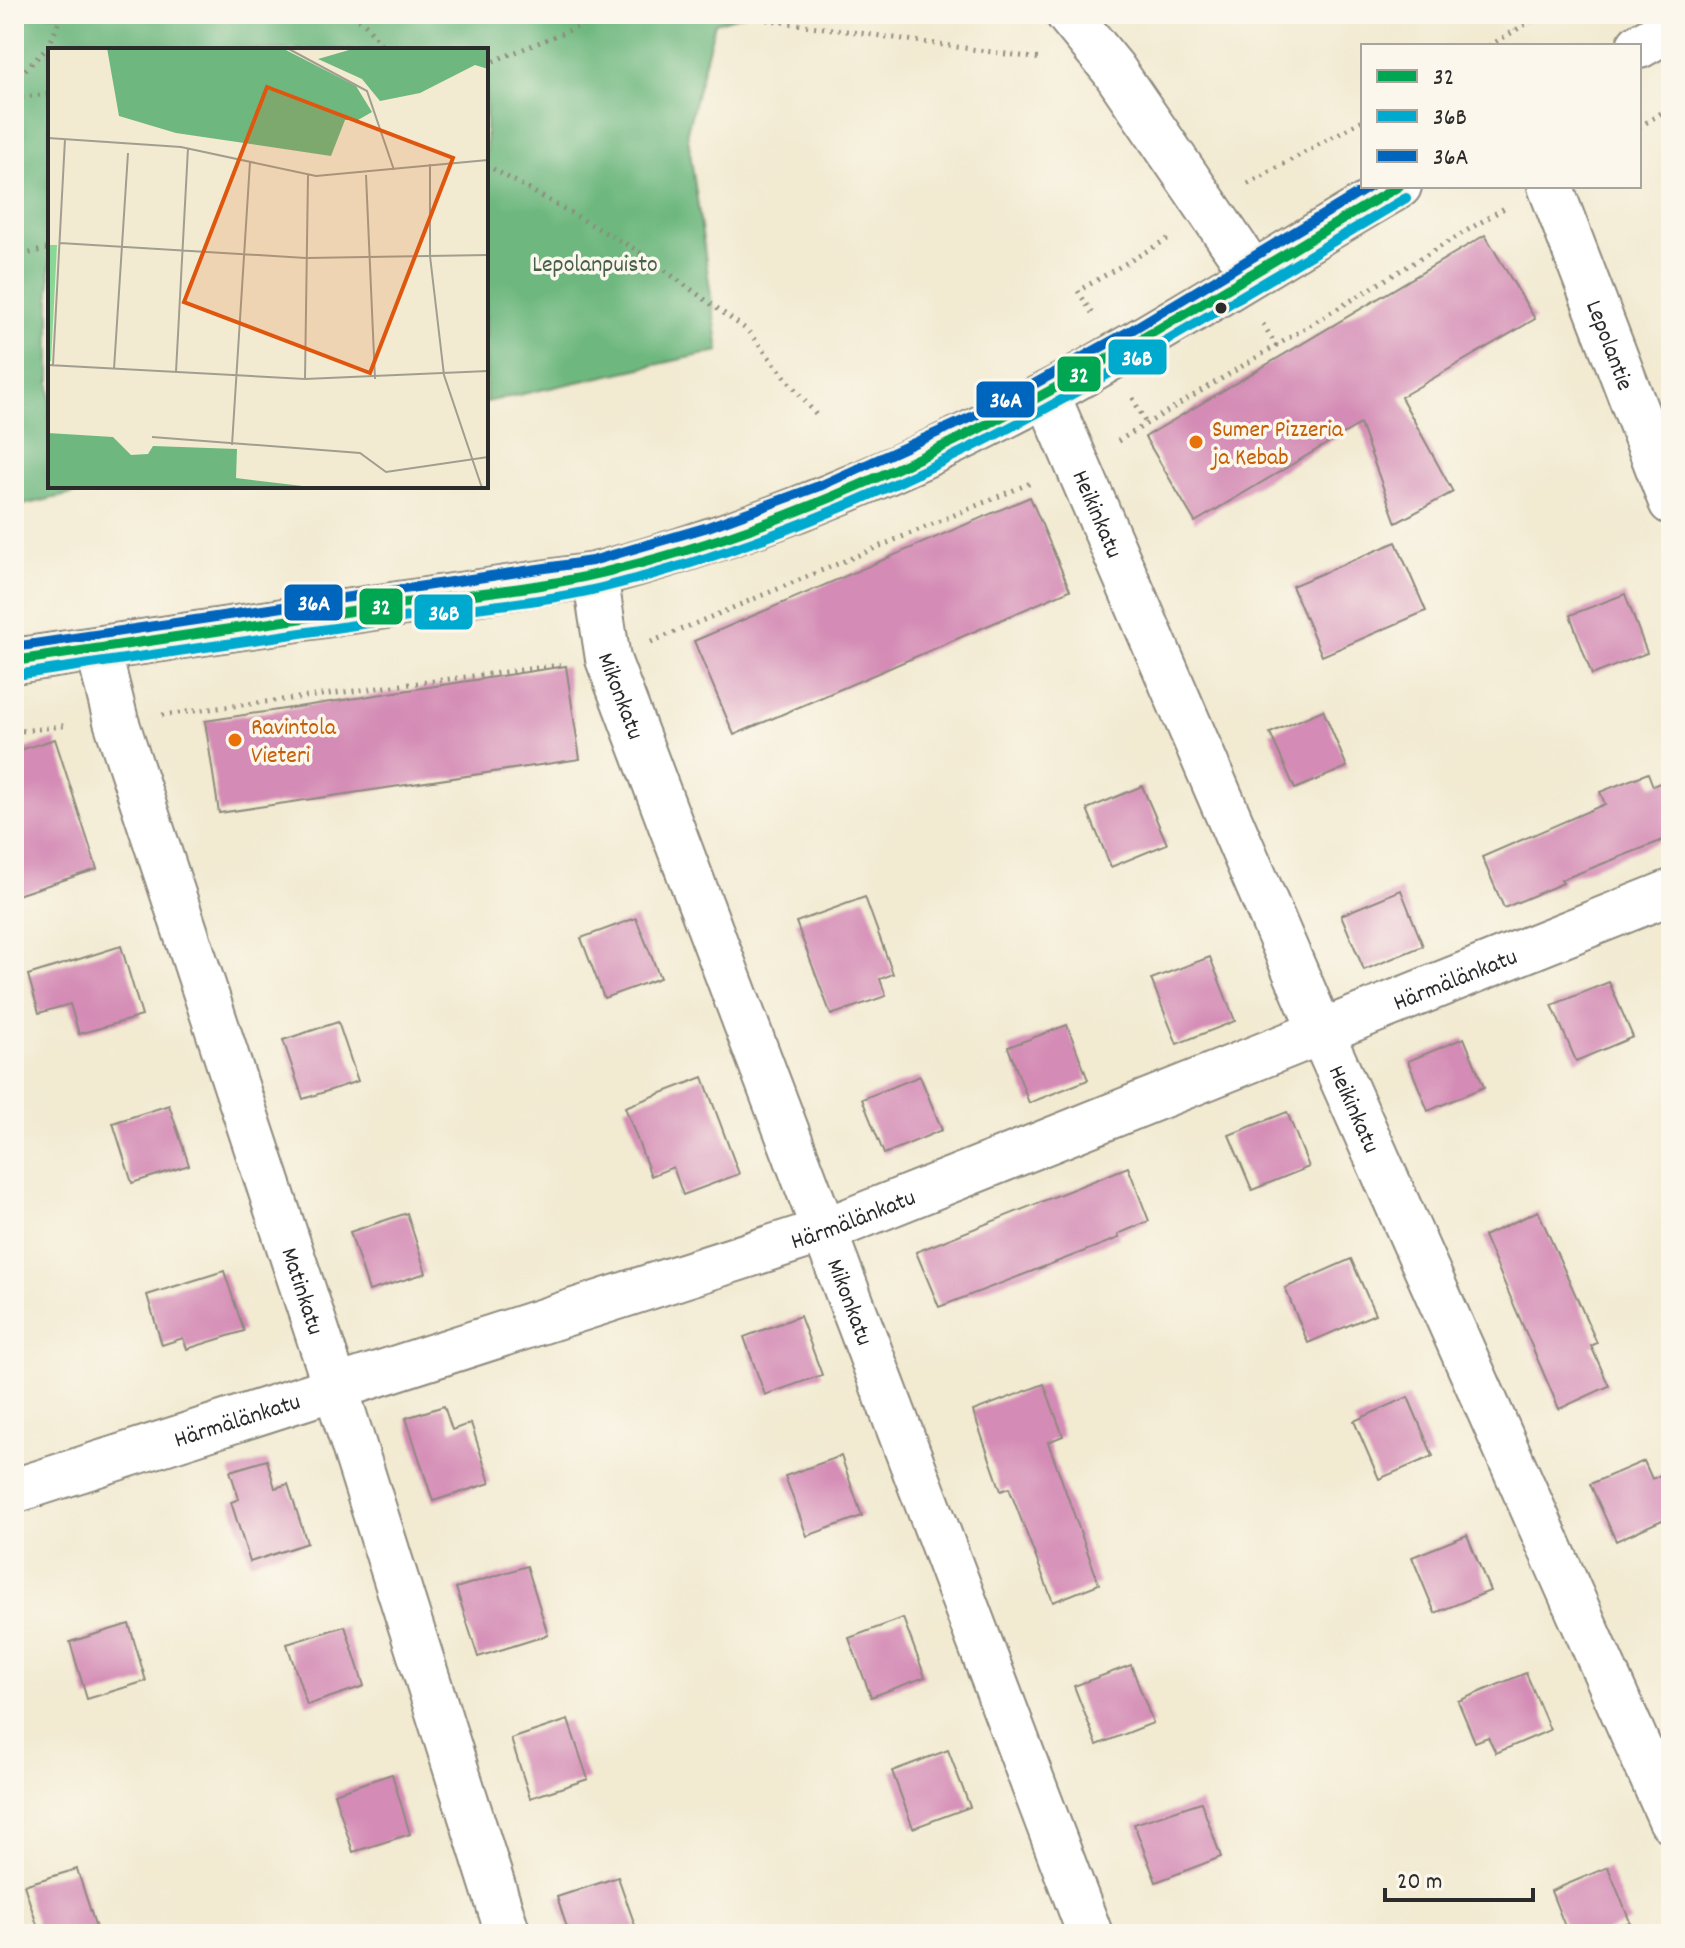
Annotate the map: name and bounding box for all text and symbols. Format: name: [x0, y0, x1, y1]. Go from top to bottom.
legend: [1361, 44, 1641, 188]
inset map: [48, 48, 488, 488]
text: 32: [1433, 62, 1454, 96]
text: 36B: [1433, 102, 1467, 136]
text: 36A: [1433, 142, 1469, 176]
park label: Lepolanpuisto: [532, 249, 658, 283]
street label: Lepolantie: [1575, 296, 1641, 396]
unlabelled marker: [1213, 300, 1229, 316]
line badge: 36B: [1107, 338, 1168, 376]
text: 36B: [1122, 345, 1152, 376]
line badge: 32: [1056, 355, 1102, 393]
text: 32: [1069, 362, 1089, 393]
line badge: 36A: [975, 380, 1036, 419]
text: 36A: [990, 387, 1022, 418]
place label: Sumer Pizzeria ja Kebab: [1210, 414, 1344, 476]
marker: Sumer Pizzeria ja Kebab: [1187, 433, 1205, 451]
street label: Heikinkatu: [1062, 465, 1130, 564]
line badge: 36A: [283, 583, 344, 622]
line badge: 32: [358, 587, 404, 626]
text: 36A: [298, 590, 330, 621]
line badge: 36B: [413, 593, 474, 631]
text: 32: [371, 594, 391, 625]
text: 36B: [429, 600, 459, 631]
street label: Mikonkatu: [587, 648, 651, 745]
place label: Ravintola Vieteri: [251, 712, 337, 774]
marker: Ravintola Vieteri: [226, 731, 244, 749]
street label: Härmälänkatu: [1389, 941, 1523, 1021]
street label: Heikinkatu: [1318, 1060, 1387, 1159]
street label: Härmälänkatu: [787, 1182, 921, 1260]
street label: Matinkatu: [271, 1244, 331, 1340]
street label: Mikonkatu: [816, 1254, 880, 1351]
street label: Härmälänkatu: [170, 1386, 305, 1458]
scale bar: [1385, 1852, 1533, 1902]
text: 20 m: [1397, 1866, 1443, 1900]

